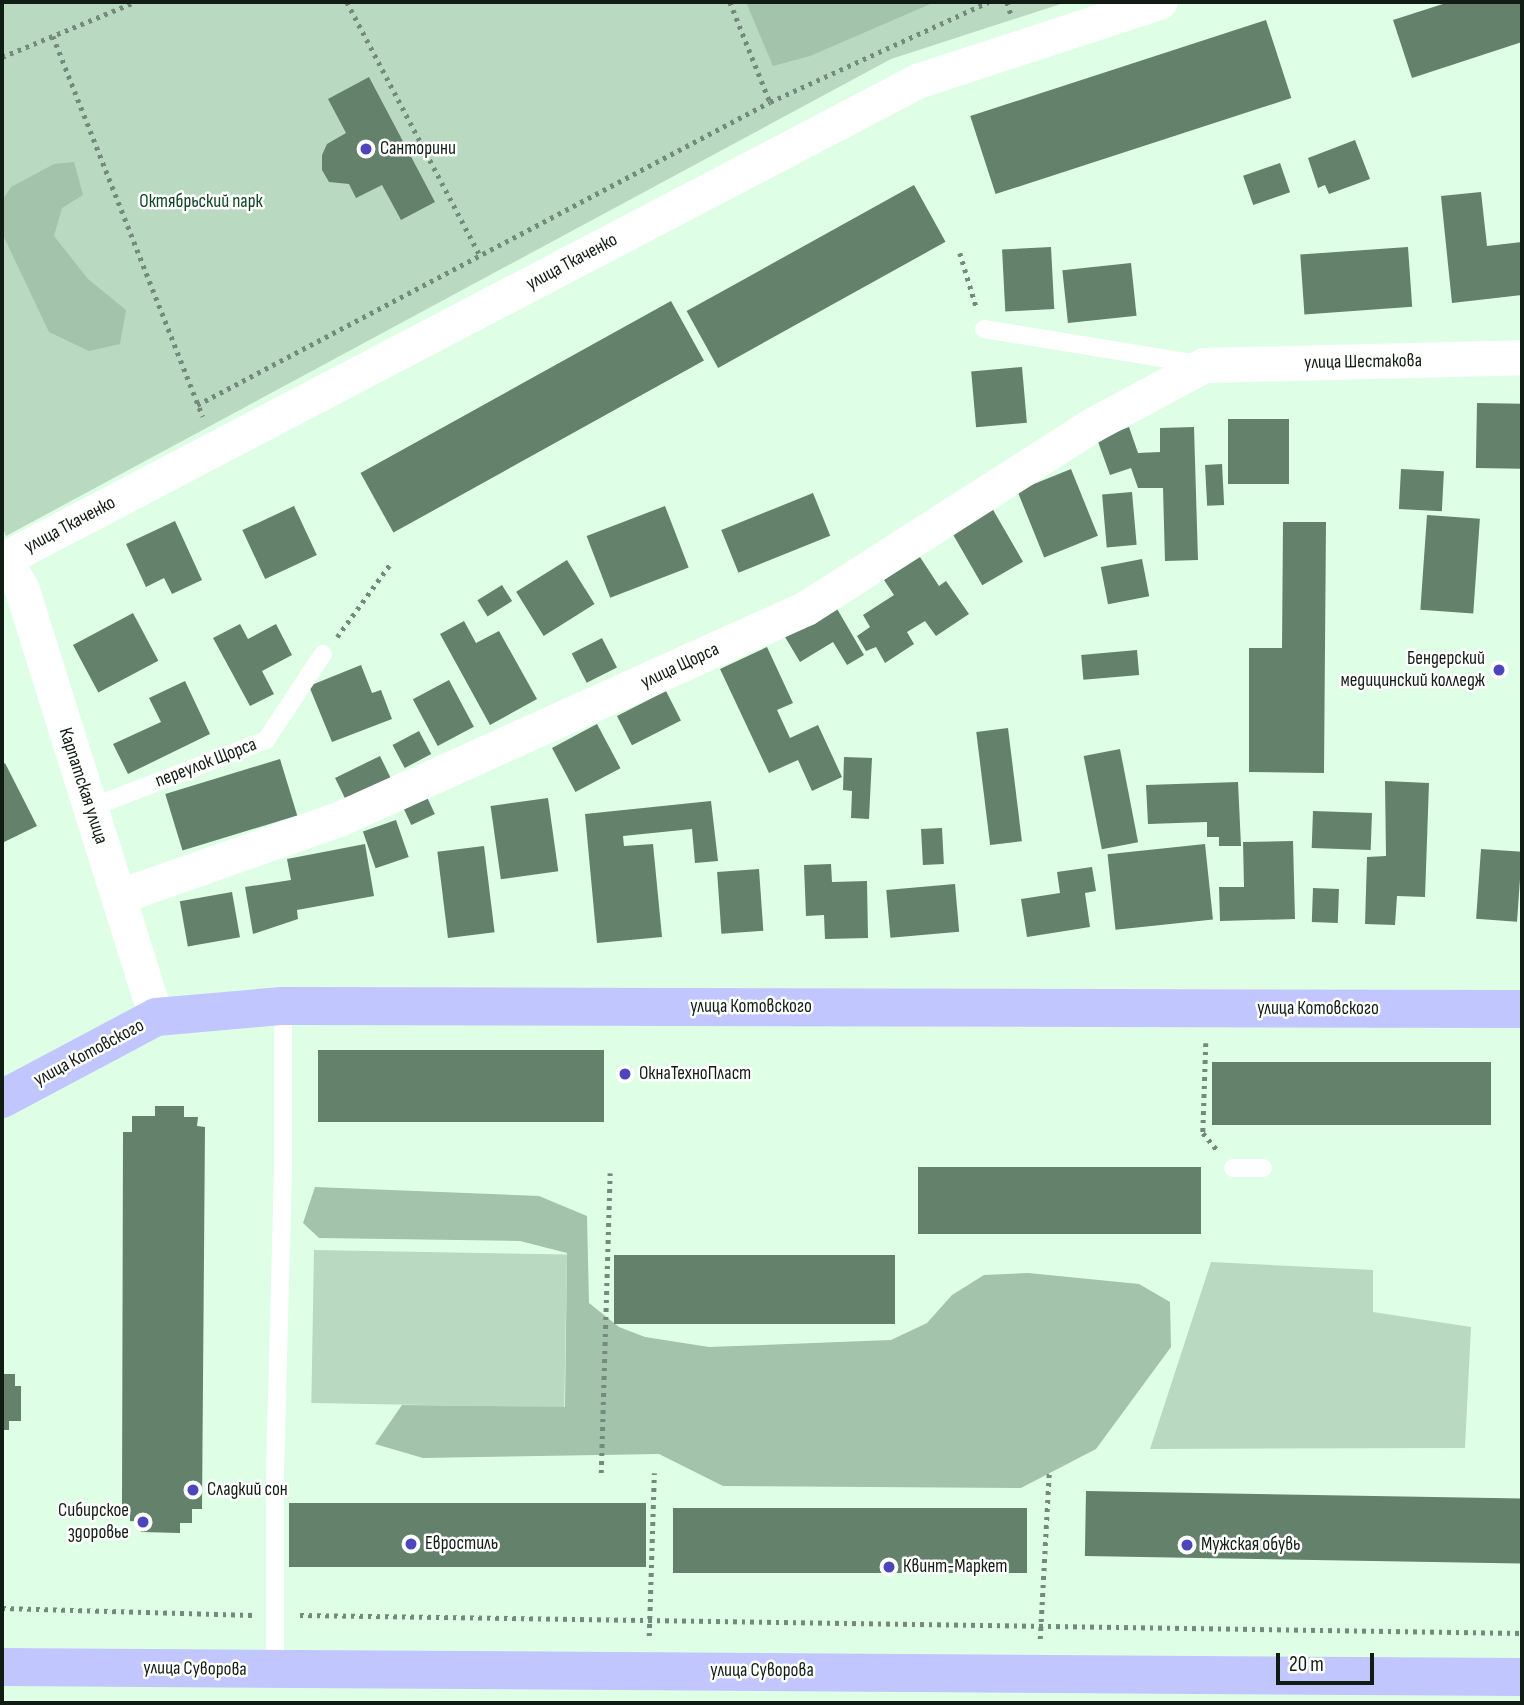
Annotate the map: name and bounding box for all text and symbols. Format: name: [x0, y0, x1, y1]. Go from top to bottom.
place label: Санторини: [380, 138, 456, 160]
marker: Санторини: [358, 141, 374, 157]
park label: Октябрьский парк: [139, 191, 263, 213]
street label: улица Ткаченко: [522, 228, 622, 296]
street label: улица Шестакова: [1304, 350, 1422, 374]
street label: улица Ткаченко: [20, 491, 120, 559]
street label: улица Щорса: [637, 638, 723, 694]
place label: Бендерский медицинский колледж: [1340, 648, 1485, 692]
marker: Бендерский медицинский колледж: [1491, 662, 1507, 678]
street label: Карпатская улица: [53, 725, 113, 847]
street label: переулок Щорса: [152, 733, 260, 793]
street label: улица Котовского: [690, 996, 812, 1018]
street label: улица Котовского: [1257, 998, 1379, 1020]
street label: улица Котовского: [30, 1014, 148, 1092]
place label: ОкнаТехноПласт: [639, 1063, 751, 1085]
marker: ОкнаТехноПласт: [617, 1066, 633, 1082]
place label: Сладкий сон: [207, 1479, 288, 1501]
marker: Сладкий сон: [185, 1482, 201, 1498]
place label: Сибирское здоровье: [58, 1500, 129, 1544]
marker: Сибирское здоровье: [135, 1514, 151, 1530]
place label: Евростиль: [425, 1533, 498, 1555]
place label: Мужская обувь: [1201, 1534, 1301, 1556]
marker: Евростиль: [403, 1536, 419, 1552]
marker: Мужская обувь: [1179, 1537, 1195, 1553]
place label: Квинт-Маркет: [903, 1556, 1008, 1578]
marker: Квинт-Маркет: [881, 1559, 897, 1575]
scale bar: [1279, 1638, 1377, 1682]
text: 20 m: [1289, 1652, 1324, 1677]
street label: улица Суворова: [143, 1657, 247, 1681]
street label: улица Суворова: [710, 1660, 814, 1682]

